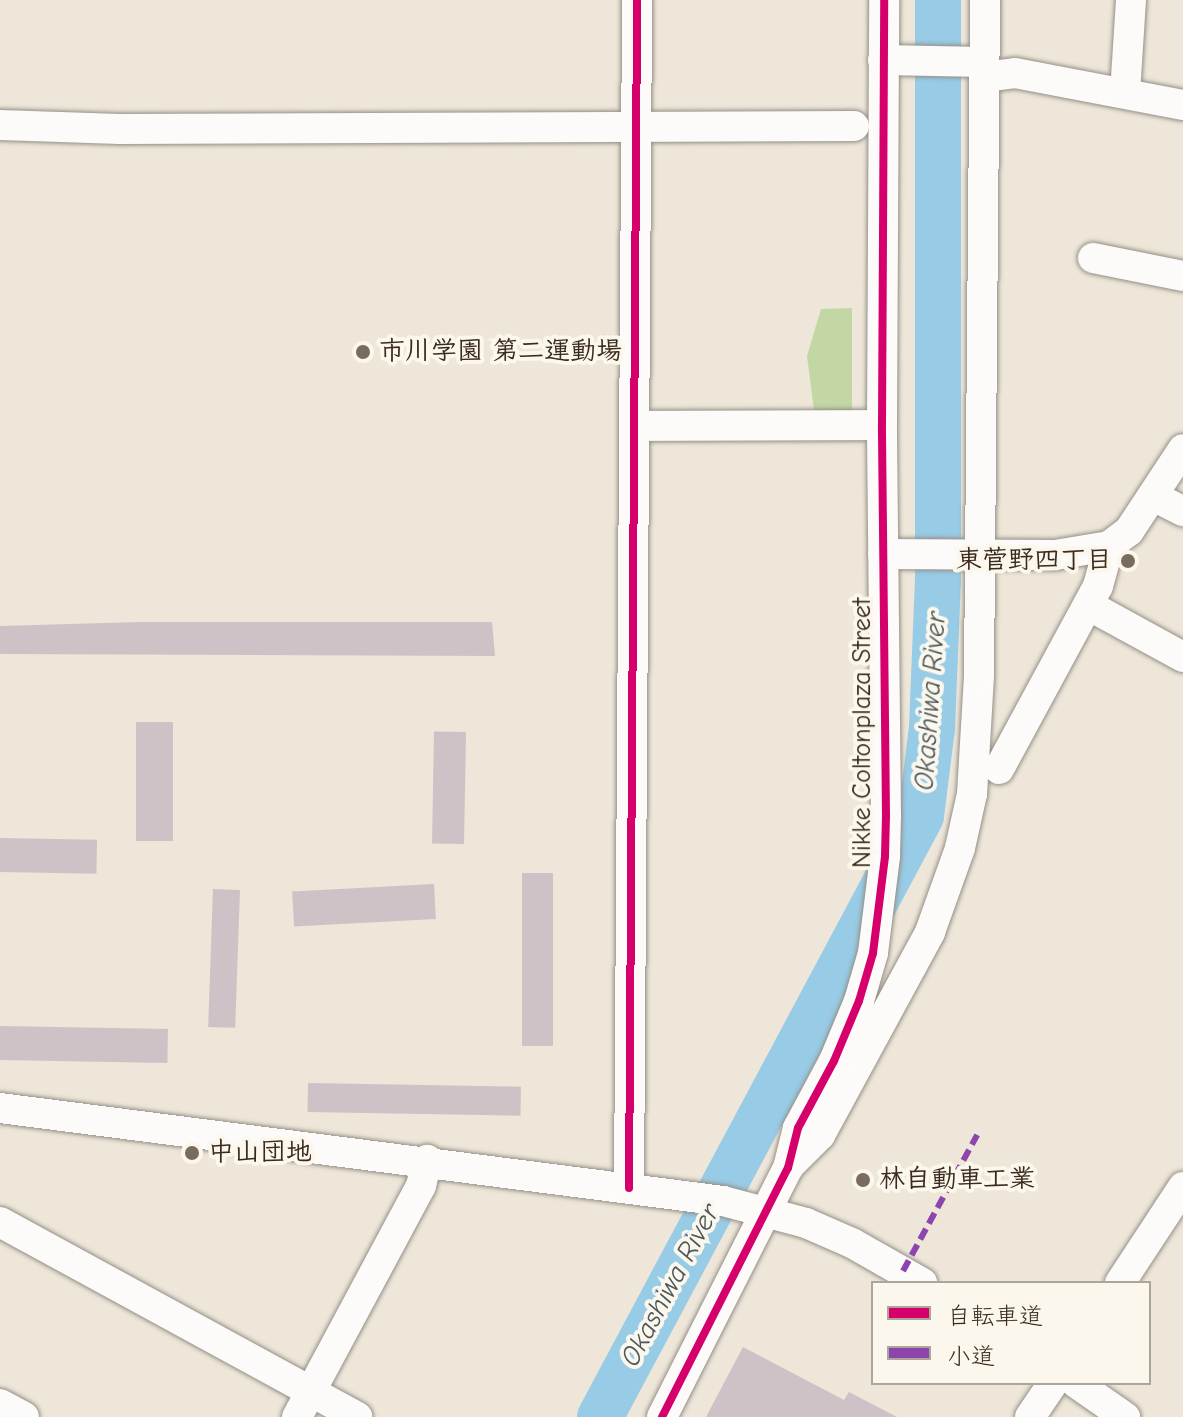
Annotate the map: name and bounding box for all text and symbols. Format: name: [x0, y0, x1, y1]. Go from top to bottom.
place label: 市川学園 第二運動場: [379, 336, 622, 368]
marker: 市川学園 第二運動場: [354, 343, 372, 361]
place label: 東菅野四丁目: [956, 545, 1112, 577]
marker: 東菅野四丁目: [1119, 552, 1137, 570]
street label: Nikke Coltonplaza Street: [847, 598, 879, 868]
water label: Okashiwa River: [907, 611, 953, 791]
place label: 中山団地: [208, 1137, 312, 1169]
marker: 中山団地: [183, 1144, 201, 1162]
place label: 林自動車工業: [879, 1164, 1035, 1196]
marker: 林自動車工業: [854, 1171, 872, 1189]
water label: Okashiwa River: [613, 1198, 727, 1372]
legend: [871, 1281, 1151, 1385]
text: 自転車道: [947, 1302, 1043, 1330]
text: 小道: [947, 1342, 995, 1370]

